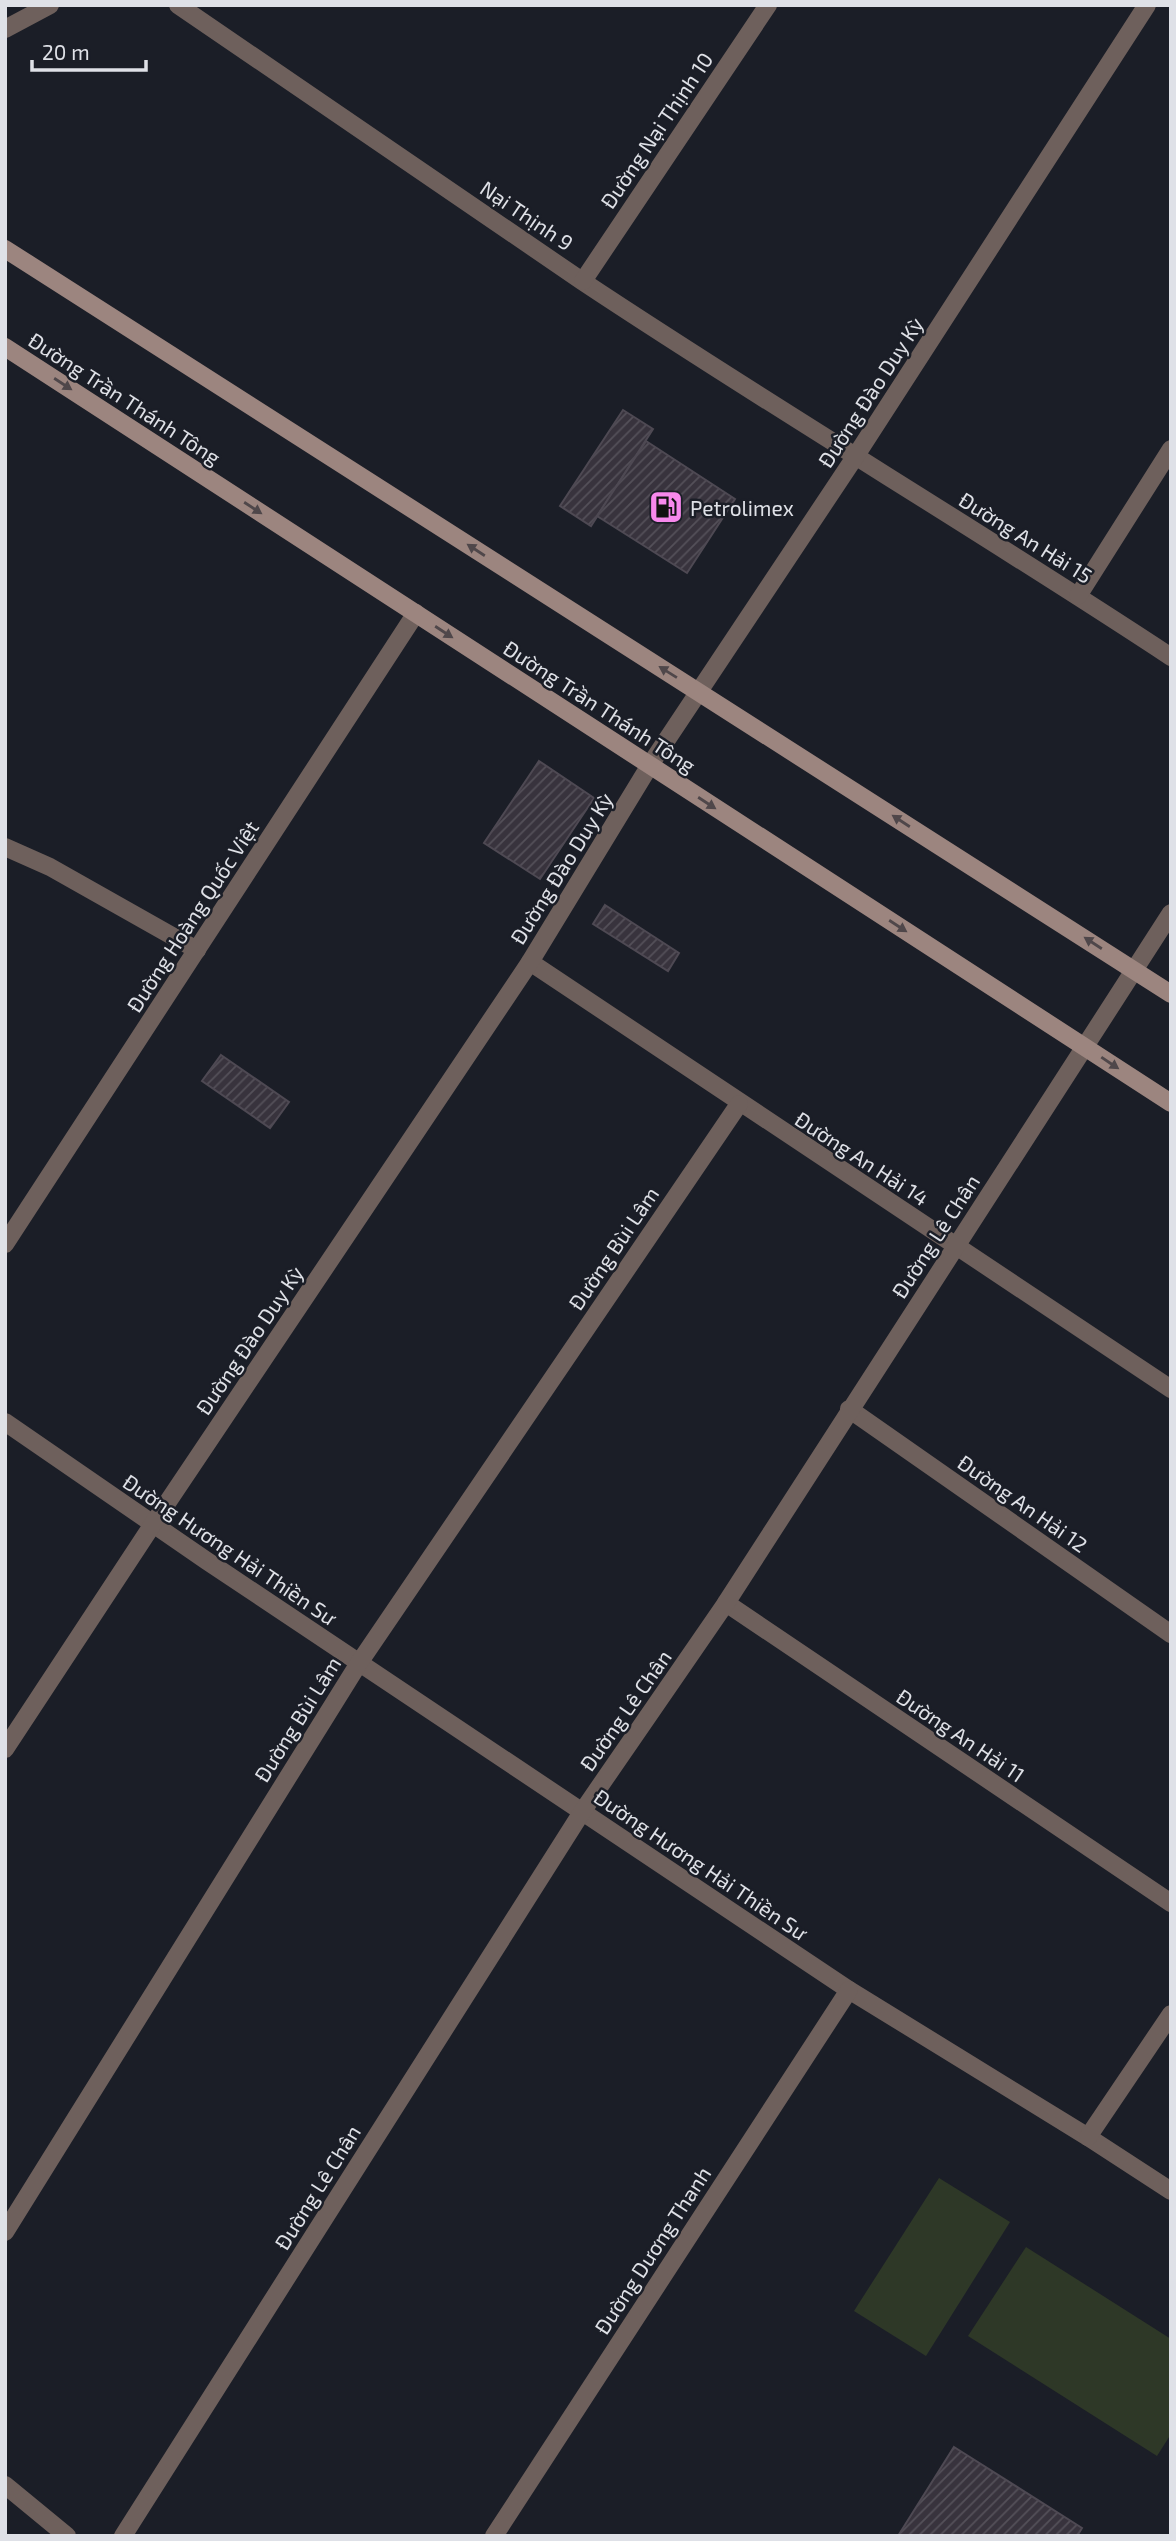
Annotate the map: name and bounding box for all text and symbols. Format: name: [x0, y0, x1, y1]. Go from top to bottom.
scale bar: [32, 28, 145, 72]
text: 20 m: [42, 39, 90, 64]
street label: Đường Nại Thịnh 10: [595, 47, 717, 213]
street label: Nại Thịnh 9: [476, 175, 578, 255]
street label: Đường Đào Duy Kỳ: [812, 312, 928, 472]
street label: Đường Trần Thánh Tông: [24, 327, 226, 470]
one-way arrow: [53, 378, 72, 391]
street label: Đường An Hải 15: [955, 486, 1097, 588]
fuel station icon: Petrolimex: [647, 488, 685, 526]
place label: Petrolimex: [690, 495, 794, 520]
one-way arrow: [244, 501, 263, 514]
one-way arrow: [467, 543, 486, 556]
one-way arrow: [435, 625, 454, 638]
street label: Đường Trần Thánh Tông: [499, 635, 701, 778]
one-way arrow: [659, 666, 678, 679]
street label: Đường Đào Duy Kỳ: [504, 788, 618, 948]
one-way arrow: [698, 796, 717, 809]
one-way arrow: [892, 814, 911, 827]
street label: Đường Hoàng Quốc Việt: [121, 816, 264, 1017]
one-way arrow: [888, 920, 908, 933]
one-way arrow: [1083, 937, 1103, 950]
one-way arrow: [1101, 1056, 1119, 1070]
street label: Đường An Hải 14: [791, 1106, 933, 1210]
street label: Đường Lê Chân: [886, 1170, 984, 1302]
street label: Đường Bùi Lâm: [563, 1182, 663, 1314]
street label: Đường Đào Duy Kỳ: [190, 1261, 308, 1419]
street label: Đường An Hải 12: [953, 1449, 1093, 1557]
street label: Đường Hương Hải Thiền Sư: [119, 1468, 343, 1631]
street label: Đường Lê Chân: [574, 1645, 676, 1775]
street label: Đường Bùi Lâm: [249, 1652, 345, 1786]
street label: Đường An Hải 11: [892, 1683, 1030, 1787]
street label: Đường Hương Hải Thiền Sư: [590, 1783, 814, 1946]
street label: Đường Lê Chân: [269, 2120, 365, 2254]
street label: Đường Dương Thanh: [589, 2162, 715, 2338]

